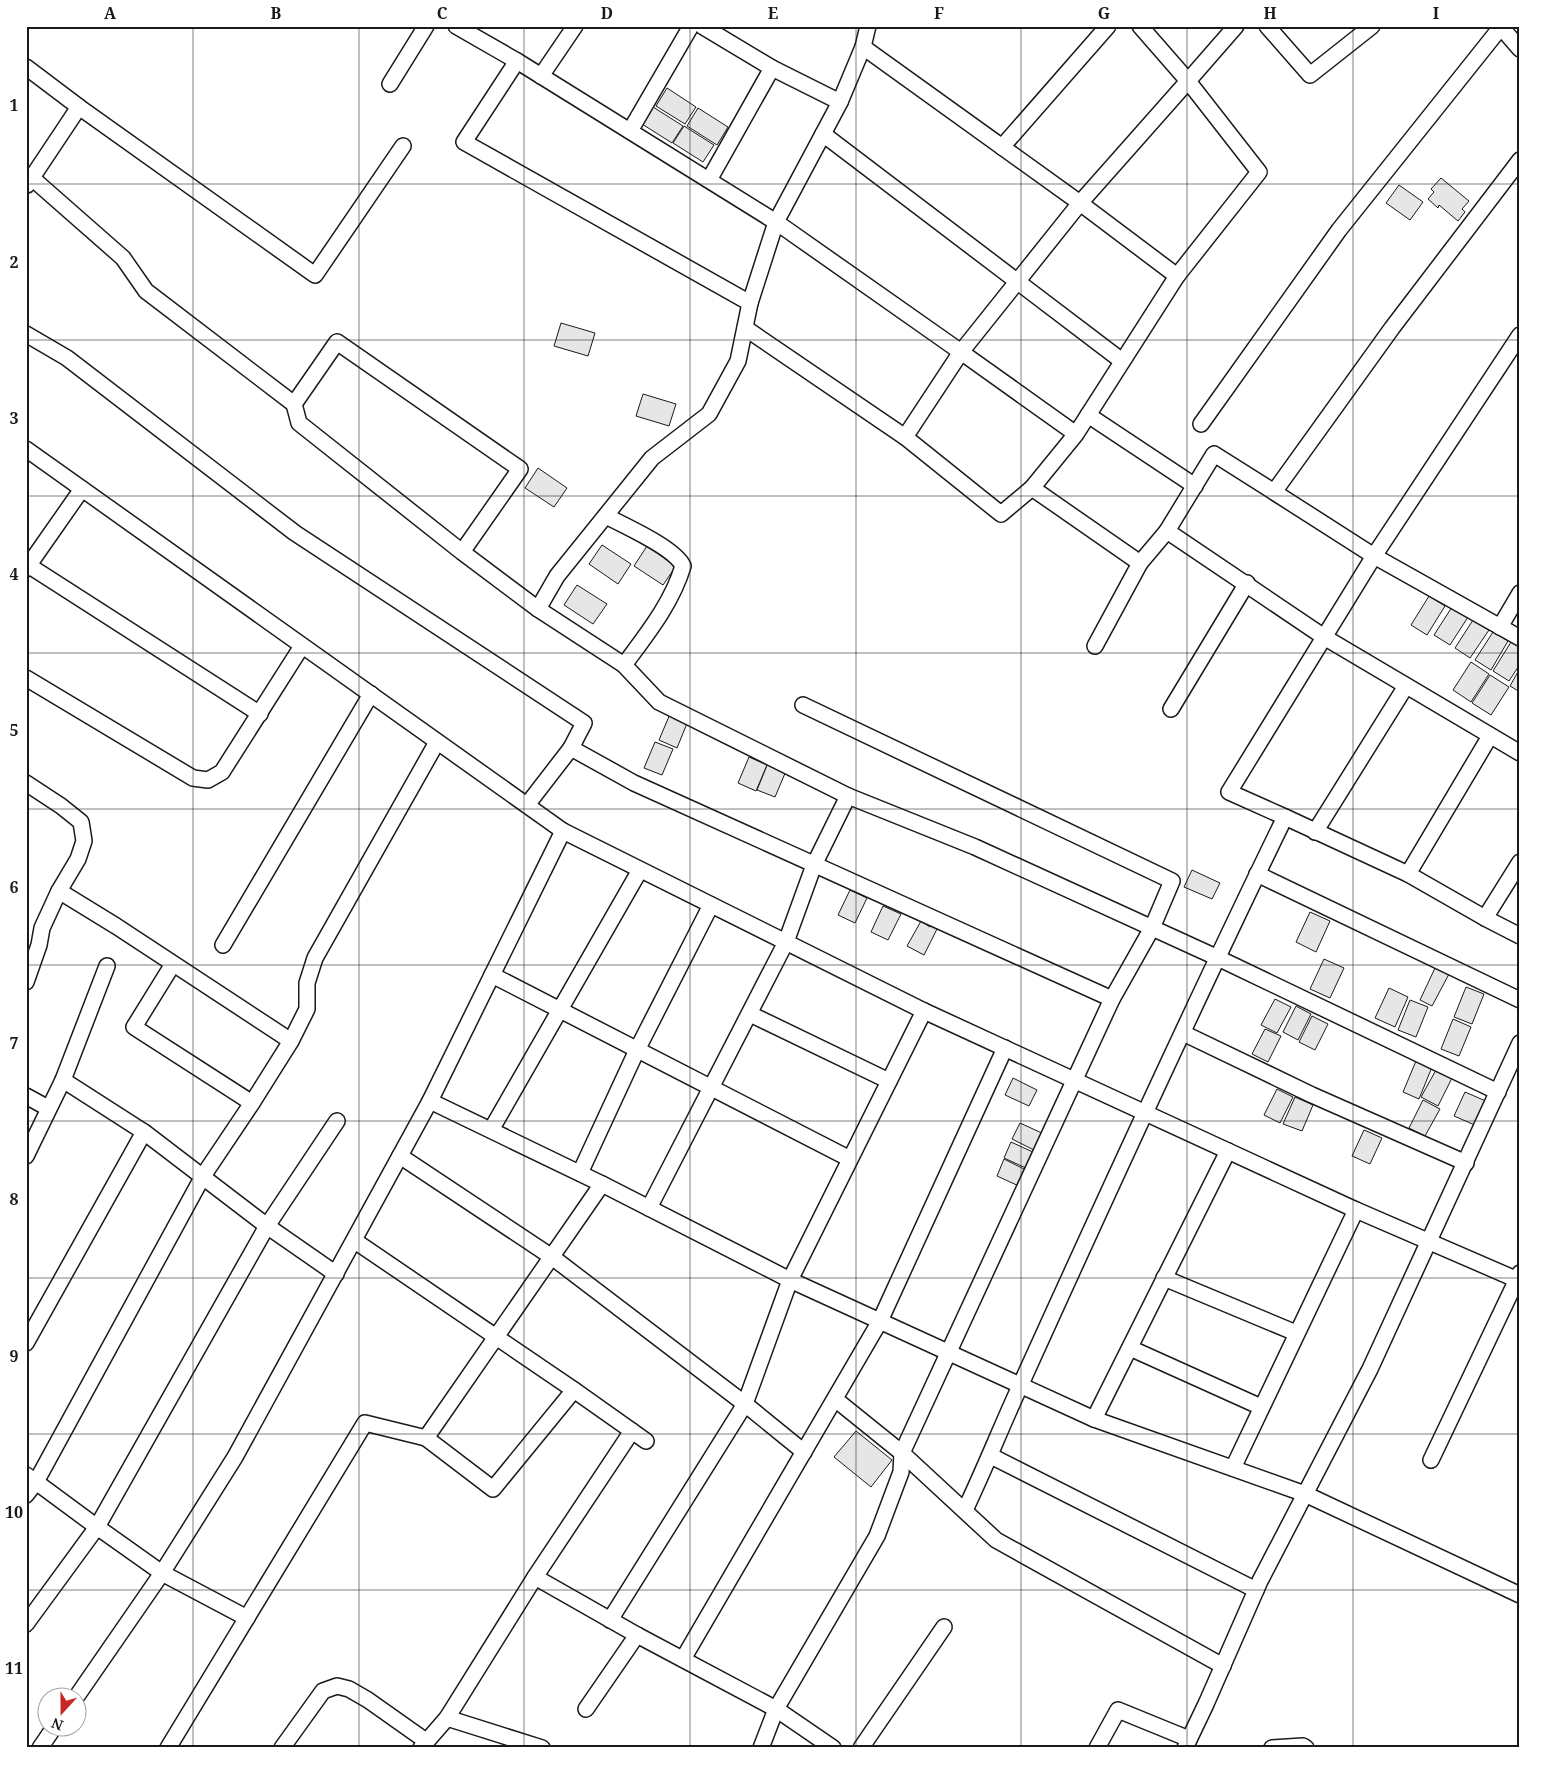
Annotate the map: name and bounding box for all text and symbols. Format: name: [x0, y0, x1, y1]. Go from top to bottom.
text: A: [104, 2, 117, 24]
text: B: [271, 2, 282, 24]
text: C: [437, 2, 448, 24]
text: D: [601, 2, 613, 24]
text: E: [768, 2, 778, 24]
text: F: [934, 2, 944, 24]
text: G: [1098, 2, 1110, 24]
text: H: [1263, 2, 1277, 24]
text: I: [1433, 2, 1439, 24]
text: 1: [9, 94, 19, 116]
text: 2: [9, 251, 19, 273]
text: 3: [9, 407, 19, 429]
text: 4: [9, 563, 19, 585]
text: 5: [9, 719, 19, 741]
text: 6: [9, 876, 19, 898]
text: 7: [9, 1032, 19, 1054]
text: 8: [9, 1188, 19, 1210]
text: 9: [9, 1345, 19, 1367]
text: 10: [5, 1501, 23, 1523]
text: 11: [5, 1657, 23, 1679]
north arrow: [38, 1686, 88, 1736]
text: N: [49, 1714, 66, 1735]

